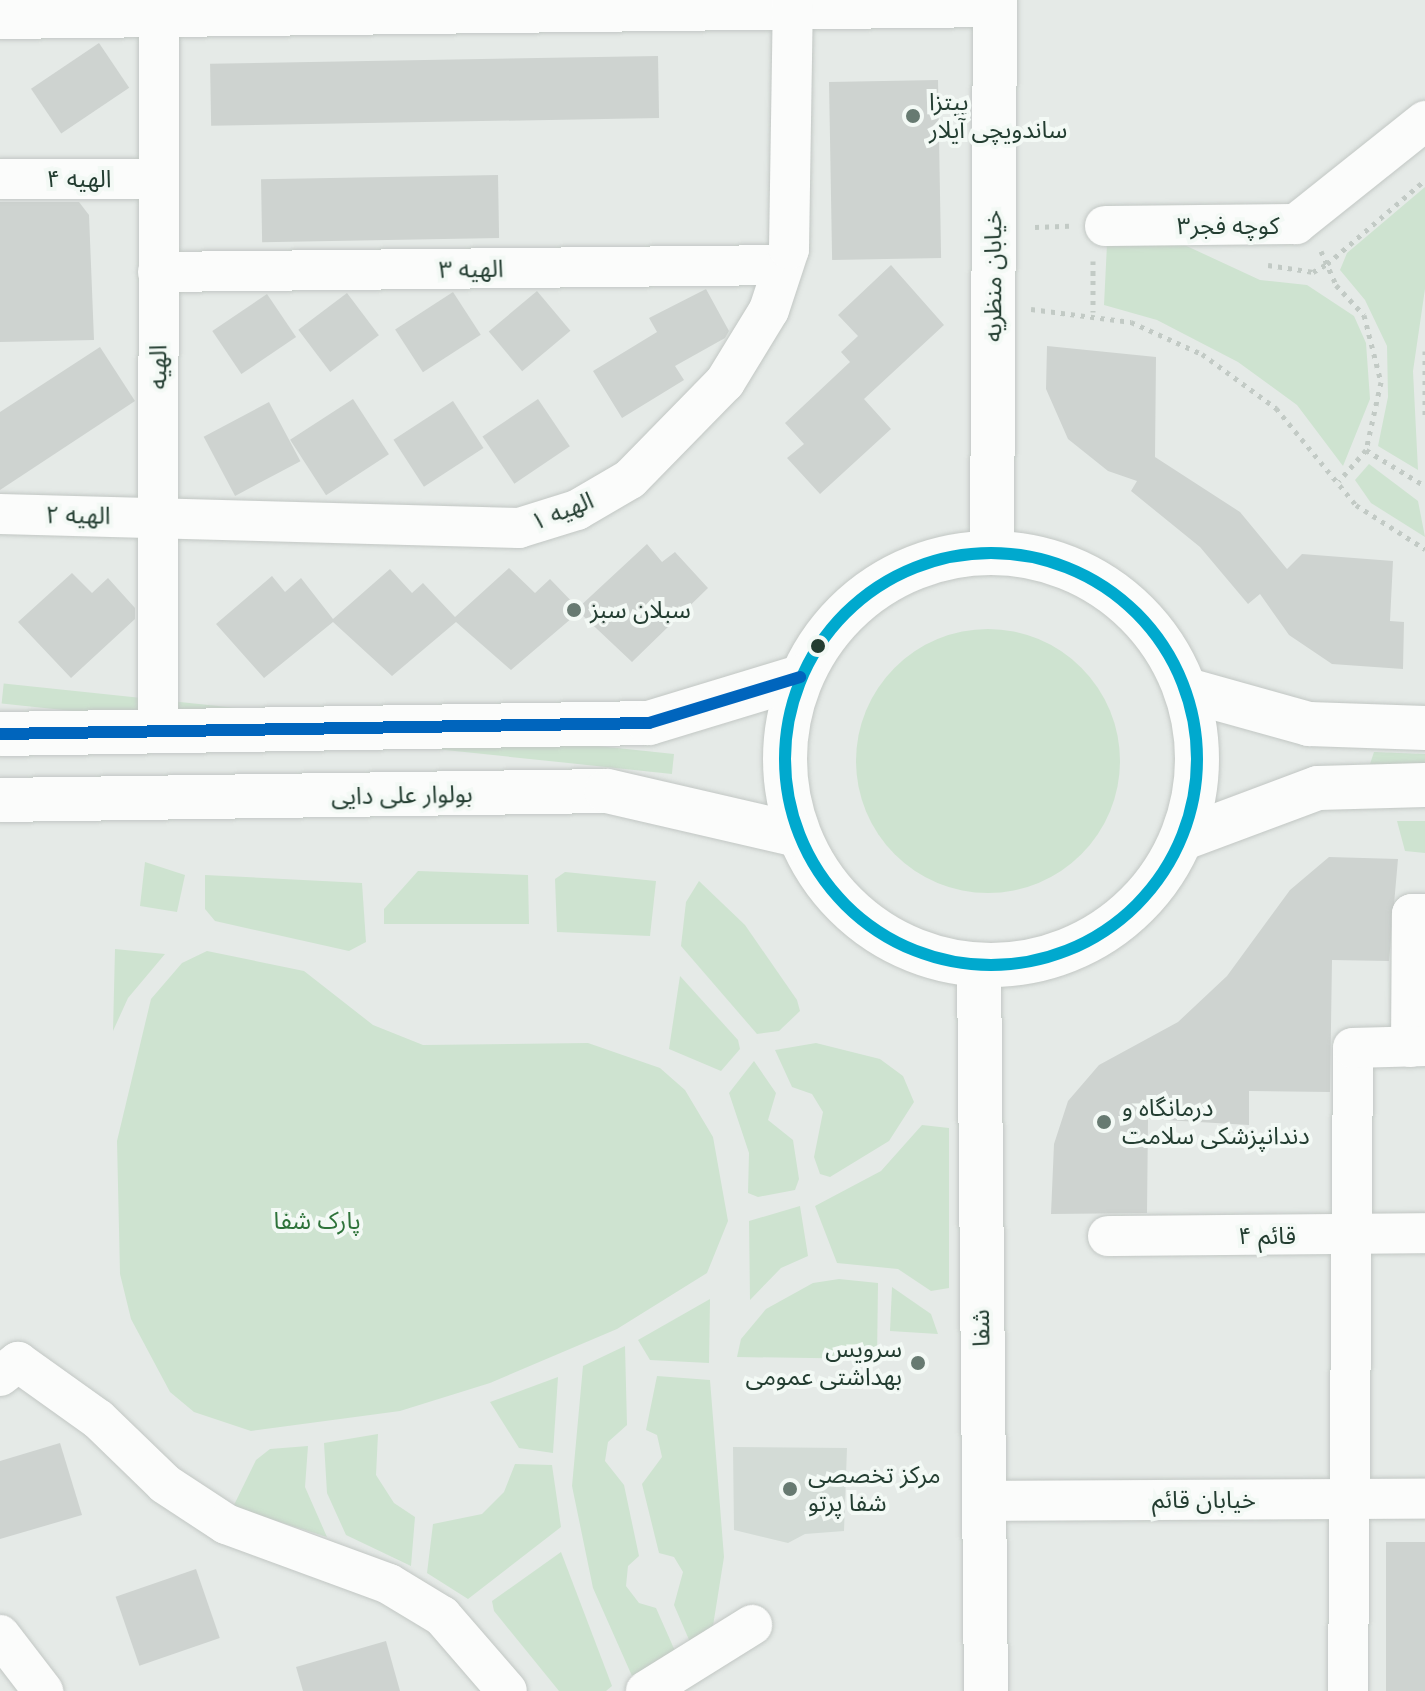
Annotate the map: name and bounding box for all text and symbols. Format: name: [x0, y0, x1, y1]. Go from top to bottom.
place label: پیتزا ساندویچی آیلار: [929, 88, 1067, 144]
marker: پیتزا ساندویچی آیلار: [904, 107, 922, 125]
street label: الهیه ۴: [47, 165, 111, 193]
street label: خیابان منظریه: [979, 210, 1007, 342]
street label: کوچه فجر۳: [1177, 212, 1279, 240]
street label: الهیه ۳: [438, 254, 504, 284]
street label: الهیه: [144, 345, 172, 389]
street label: الهیه ۱: [527, 486, 597, 536]
street label: الهیه ۲: [45, 500, 111, 530]
place label: سبلان سبز: [590, 596, 691, 624]
marker: سبلان سبز: [565, 601, 583, 619]
unlabelled marker: [810, 638, 826, 654]
street label: بولوار علی دایی: [331, 779, 473, 811]
place label: درمانگاه و دندانپزشکی سلامت: [1122, 1094, 1310, 1150]
marker: درمانگاه و دندانپزشکی سلامت: [1093, 1111, 1115, 1133]
park label: پارک شفا: [273, 1207, 361, 1235]
street label: قائم ۴: [1238, 1222, 1296, 1250]
street label: شفا: [966, 1309, 996, 1347]
place label: سرویس بهداشتی عمومی: [746, 1335, 902, 1391]
marker: سرویس بهداشتی عمومی: [909, 1354, 927, 1372]
place label: مرکز تخصصی شفا پرتو: [808, 1461, 941, 1517]
marker: مرکز تخصصی شفا پرتو: [779, 1478, 801, 1500]
street label: خیابان قائم: [1152, 1486, 1256, 1514]

